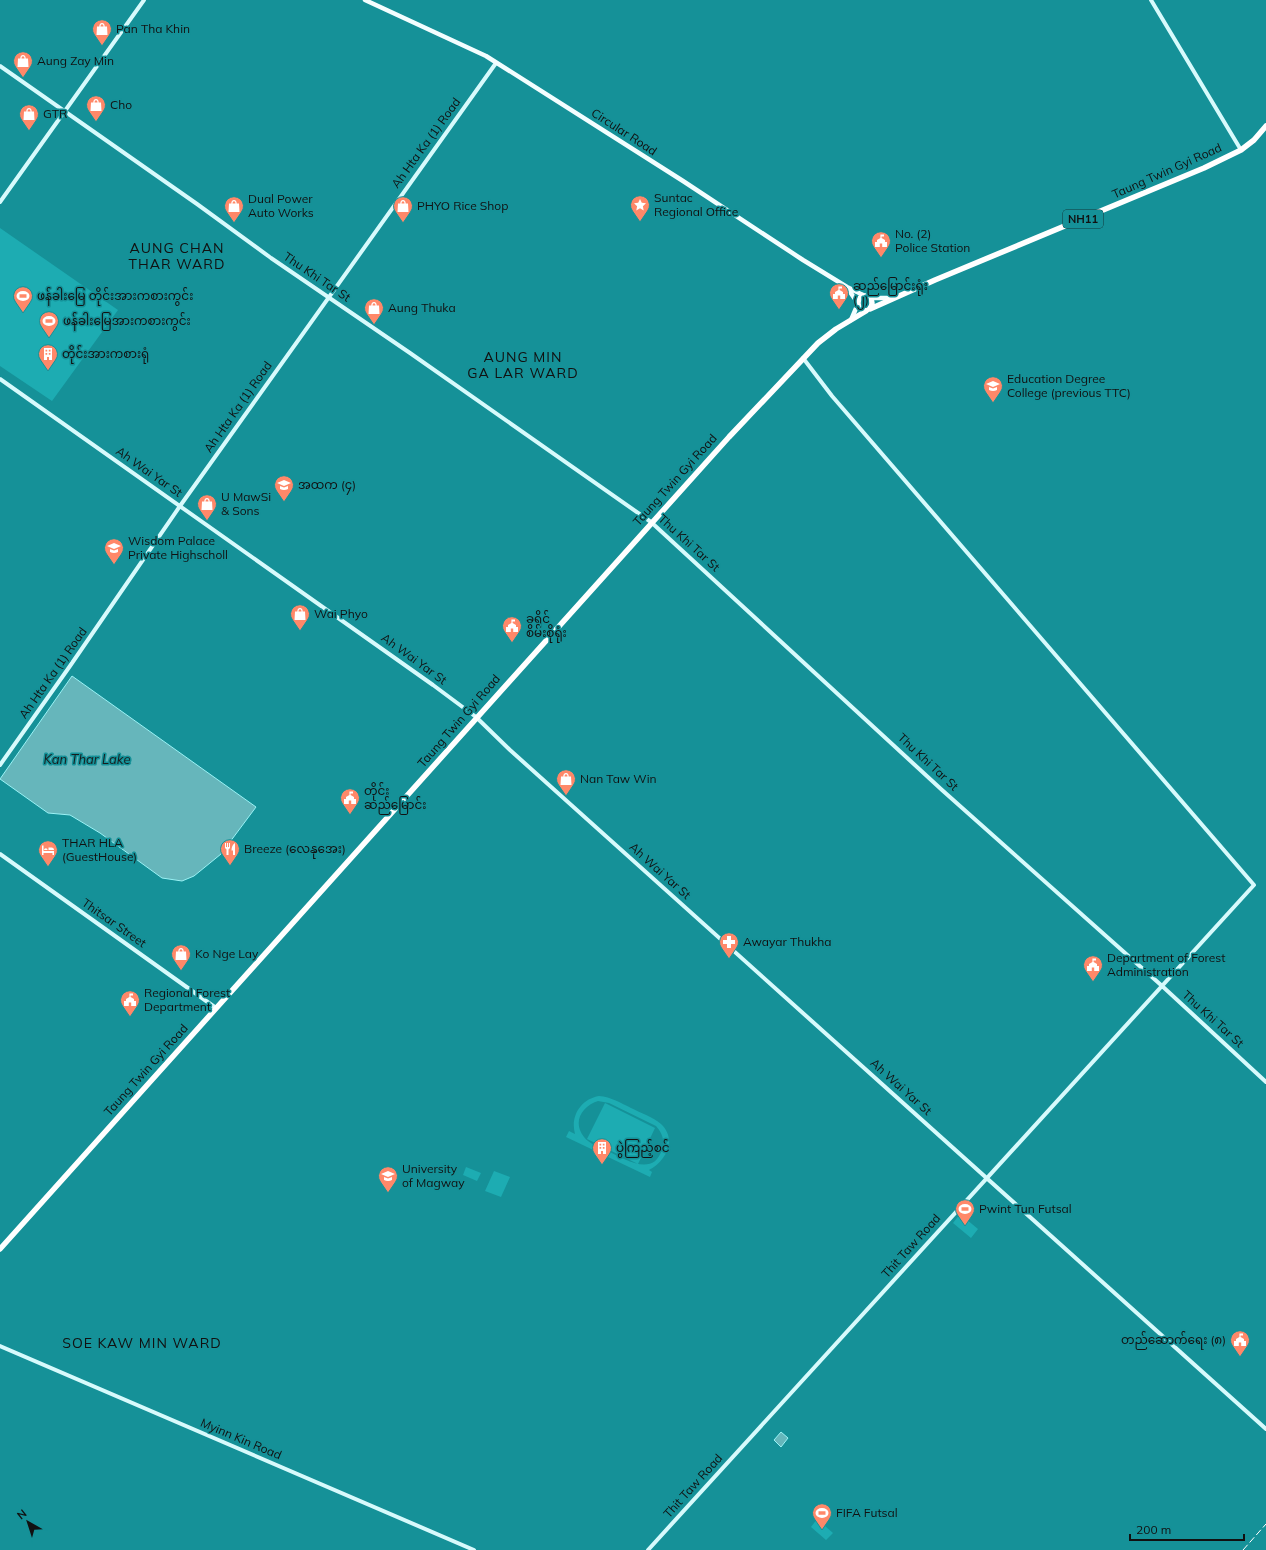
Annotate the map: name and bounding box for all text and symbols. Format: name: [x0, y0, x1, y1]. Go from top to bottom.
shop icon: Pan Tha Khin: [91, 18, 113, 46]
place label: Pan Tha Khin: [116, 21, 190, 36]
shop icon: Aung Zay Min: [12, 50, 34, 78]
place label: Aung Zay Min: [37, 53, 114, 68]
shop icon: Cho: [85, 94, 107, 122]
street label: Ah Hta Ka (1) Road: [388, 95, 463, 191]
place label: Cho: [110, 97, 132, 112]
shop icon: GTR: [18, 103, 40, 131]
street label: Circular Road: [589, 105, 660, 158]
place label: GTR: [43, 106, 67, 121]
street label: Taung Twin Gyi Road: [1110, 140, 1224, 201]
place label: Suntac Regional Office: [654, 190, 738, 219]
place label: Dual Power Auto Works: [248, 191, 314, 220]
place icon: Suntac Regional Office: [629, 194, 651, 222]
shop icon: Dual Power Auto Works: [223, 195, 245, 223]
shop icon: PHYO Rice Shop: [392, 195, 414, 223]
place label: PHYO Rice Shop: [417, 198, 508, 213]
road number: NH11: [1063, 210, 1103, 228]
place label: No. (2) Police Station: [895, 226, 970, 255]
public building icon: No. (2) Police Station: [870, 230, 892, 258]
district label: AUNG CHAN THAR WARD: [128, 239, 226, 273]
street label: Thu Khi Tar St: [281, 249, 354, 305]
place label: ဆည်မြောင်းရုံး (၂): [853, 277, 928, 310]
public building icon: ဆည်မြောင်းရုံး (၂): [828, 282, 850, 310]
sports icon: ဖန်ခါးမြေ တိုင်းအားကစားကွင်း: [12, 285, 34, 313]
place label: ဖန်ခါးမြေ တိုင်းအားကစားကွင်း: [37, 287, 193, 306]
shop icon: Aung Thuka: [363, 297, 385, 325]
place label: Aung Thuka: [388, 300, 456, 315]
sports icon: ဖန်ခါးမြေအားကစားကွင်း: [38, 310, 60, 338]
place label: ဖန်ခါးမြေအားကစားကွင်း: [63, 312, 191, 331]
building icon: တိုင်းအားကစားရုံ: [37, 343, 59, 371]
place label: တိုင်းအားကစားရုံ: [62, 345, 149, 364]
district label: AUNG MIN GA LAR WARD: [467, 348, 579, 382]
street label: Ah Hta Ka (1) Road: [200, 358, 275, 455]
place label: Education Degree College (previous TTC): [1007, 371, 1131, 400]
school or university icon: Education Degree College (previous TTC): [982, 375, 1004, 403]
street label: Taung Twin Gyi Road: [629, 431, 720, 529]
street label: Ah Wai Yar St: [113, 443, 185, 500]
school or university icon: အထက (၄): [273, 474, 295, 502]
place label: အထက (၄): [298, 477, 356, 495]
place label: U MawSi & Sons: [221, 489, 271, 518]
shop icon: U MawSi & Sons: [196, 493, 218, 521]
street label: Thu Khi Tar St: [655, 511, 723, 574]
place label: Wisdom Palace Private Highscholl: [128, 533, 228, 562]
school or university icon: Wisdom Palace Private Highscholl: [103, 537, 125, 565]
shop icon: Wai Phyo: [289, 603, 311, 631]
place label: Wai Phyo: [314, 606, 368, 621]
place label: ခရိုင် စိမ်းစိုရုံး: [526, 610, 567, 643]
public building icon: ခရိုင် စိမ်းစိုရုံး: [501, 615, 523, 643]
street label: Ah Hta Ka (1) Road: [15, 624, 90, 721]
street label: Ah Wai Yar St: [379, 630, 450, 687]
street label: Taung Twin Gyi Road: [414, 671, 503, 770]
street label: Thu Khi Tar St: [895, 730, 962, 794]
water label: Kan Thar Lake: [44, 751, 130, 767]
shop icon: Nan Taw Win: [555, 768, 577, 796]
place label: Nan Taw Win: [580, 771, 657, 786]
place label: တိုင်း ဆည်မြောင်း: [364, 782, 427, 815]
public building icon: တိုင်း ဆည်မြောင်း: [339, 787, 361, 815]
place label: THAR HLA (GuestHouse): [62, 835, 137, 864]
restaurant icon: Breeze (လေနုအေး): [219, 838, 241, 866]
hotel icon: THAR HLA (GuestHouse): [37, 839, 59, 867]
street label: Ah Wai Yar St: [627, 839, 694, 902]
place label: Breeze (လေနုအေး): [244, 841, 346, 859]
street label: Thitsar Street: [79, 895, 149, 950]
pharmacy icon: Awayar Thukha: [718, 931, 740, 959]
place label: Awayar Thukha: [743, 934, 832, 949]
shop icon: Ko Nge Lay: [170, 943, 192, 971]
place label: Ko Nge Lay: [195, 946, 259, 961]
place label: Department of Forest Administration: [1107, 950, 1225, 979]
public building icon: Department of Forest Administration: [1082, 954, 1104, 982]
place label: Regional Forest Department: [144, 985, 230, 1014]
street label: Thu Khi Tar St: [1179, 987, 1247, 1050]
public building icon: Regional Forest Department: [119, 989, 141, 1017]
street label: Taung Twin Gyi Road: [100, 1021, 191, 1119]
street label: Ah Wai Yar St: [868, 1055, 935, 1118]
building icon: ပွဲကြည့်စင်: [591, 1137, 613, 1165]
place label: ပွဲကြည့်စင်: [616, 1139, 670, 1158]
place label: University of Magway: [402, 1161, 465, 1190]
school or university icon: University of Magway: [377, 1165, 399, 1193]
sports icon: Pwint Tun Futsal: [954, 1198, 976, 1226]
place label: Pwint Tun Futsal: [979, 1201, 1072, 1216]
street label: Thit Taw Road: [878, 1211, 943, 1281]
public building icon: တည်ဆောက်ရေး (၈): [1229, 1329, 1251, 1357]
place label: တည်ဆောက်ရေး (၈): [1121, 1331, 1226, 1350]
district label: SOE KAW MIN WARD: [62, 1334, 222, 1352]
street label: Myinn Kin Road: [198, 1415, 284, 1462]
street label: Thit Taw Road: [660, 1451, 725, 1521]
north arrow: [8, 1502, 48, 1542]
sports icon: FIFA Futsal: [811, 1502, 833, 1530]
place label: FIFA Futsal: [836, 1505, 898, 1520]
text: N: [14, 1506, 29, 1522]
scale bar: [1130, 1516, 1244, 1542]
text: 200 m: [1136, 1522, 1171, 1537]

